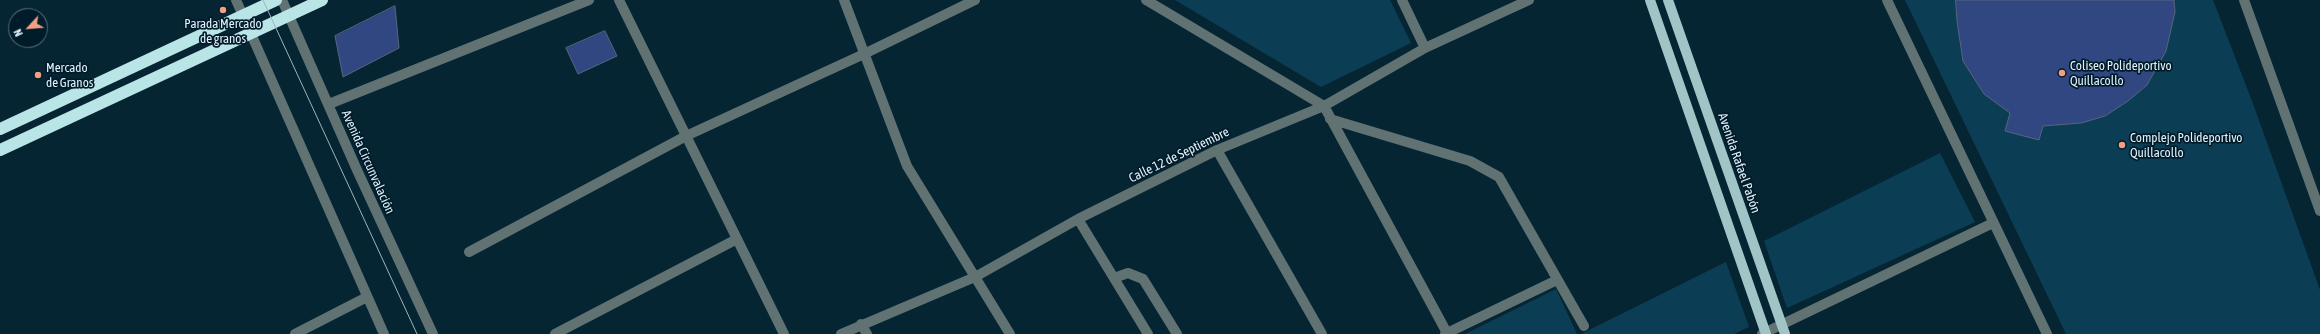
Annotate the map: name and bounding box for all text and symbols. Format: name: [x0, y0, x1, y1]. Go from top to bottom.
marker: Parada Mercado de granos: [218, 5, 228, 15]
north arrow: [8, 8, 48, 48]
place label: Parada Mercado de granos: [184, 16, 262, 47]
text: N: [11, 27, 25, 38]
place label: Coliseo Polideportivo Quillacollo: [2070, 58, 2172, 89]
place label: Mercado de Granos: [46, 60, 93, 91]
marker: Coliseo Polideportivo Quillacollo: [2057, 68, 2067, 78]
marker: Mercado de Granos: [33, 70, 43, 80]
street label: Avenida Circunvalación: [338, 108, 398, 216]
street label: Avenida Rafael Pabón: [1715, 111, 1763, 215]
street label: Calle 12 de Septiembre: [1126, 124, 1232, 186]
place label: Complejo Polideportivo Quillacollo: [2130, 130, 2242, 161]
marker: Complejo Polideportivo Quillacollo: [2117, 140, 2127, 150]

